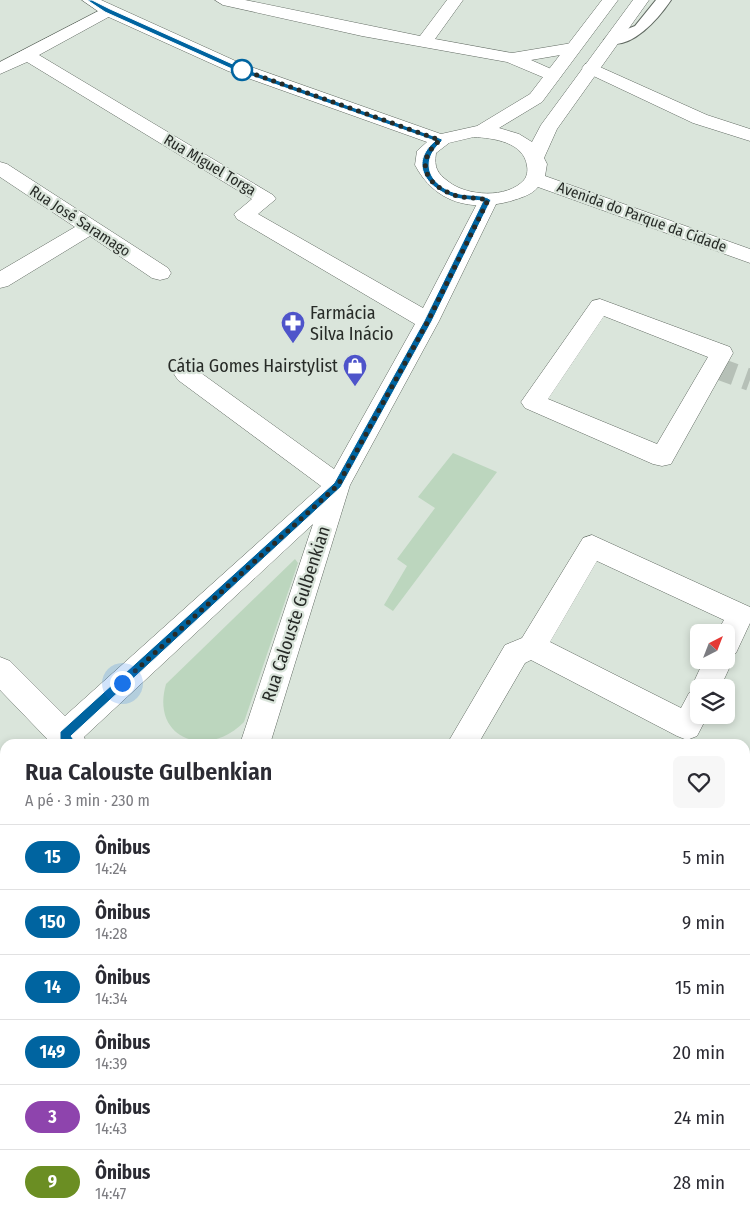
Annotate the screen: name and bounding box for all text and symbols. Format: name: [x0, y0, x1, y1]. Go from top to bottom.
unlabelled marker: [231, 59, 253, 81]
street label: Rua Miguel Torga: [161, 130, 259, 200]
street label: Avenida do Parque da Cidade: [555, 178, 729, 256]
street label: Rua José Saramago: [26, 182, 134, 260]
place label: Farmácia Silva Inácio: [310, 302, 394, 345]
pharmacy icon: Farmácia Silva Inácio: [280, 310, 306, 344]
shop icon: Cátia Gomes Hairstylist: [342, 353, 368, 387]
place label: Cátia Gomes Hairstylist: [168, 355, 338, 377]
street label: Rua Calouste Gulbenkian: [257, 523, 335, 705]
north arrow: [690, 624, 735, 669]
map controls: [690, 624, 735, 724]
your location: [110, 671, 135, 696]
button: layers: [690, 679, 735, 724]
button: heart: [673, 756, 725, 808]
text: Rua Calouste Gulbenkian: [25, 758, 272, 786]
text: A pé · 3 min · 230 m: [25, 791, 150, 810]
text: Ônibus: [95, 836, 150, 859]
text: 15: [44, 846, 61, 868]
text: 5 min: [682, 846, 725, 869]
text: 14:24: [95, 859, 127, 878]
text: Ônibus: [95, 901, 150, 924]
text: 150: [39, 911, 66, 933]
text: 9 min: [682, 911, 725, 934]
text: 14:28: [95, 924, 127, 943]
text: Ônibus: [95, 966, 150, 989]
text: 14: [44, 976, 61, 998]
text: 15 min: [675, 976, 725, 999]
text: 14:34: [95, 989, 127, 1008]
text: Ônibus: [95, 1031, 150, 1054]
text: 149: [40, 1041, 65, 1063]
text: 20 min: [673, 1041, 725, 1064]
text: 14:39: [95, 1054, 127, 1073]
text: Ônibus: [95, 1096, 150, 1119]
text: 3: [48, 1106, 57, 1128]
text: 24 min: [674, 1106, 725, 1129]
text: 14:43: [95, 1119, 127, 1138]
text: Ônibus: [95, 1161, 150, 1184]
text: 9: [48, 1171, 57, 1193]
text: 28 min: [673, 1171, 725, 1194]
text: 14:47: [95, 1184, 126, 1203]

